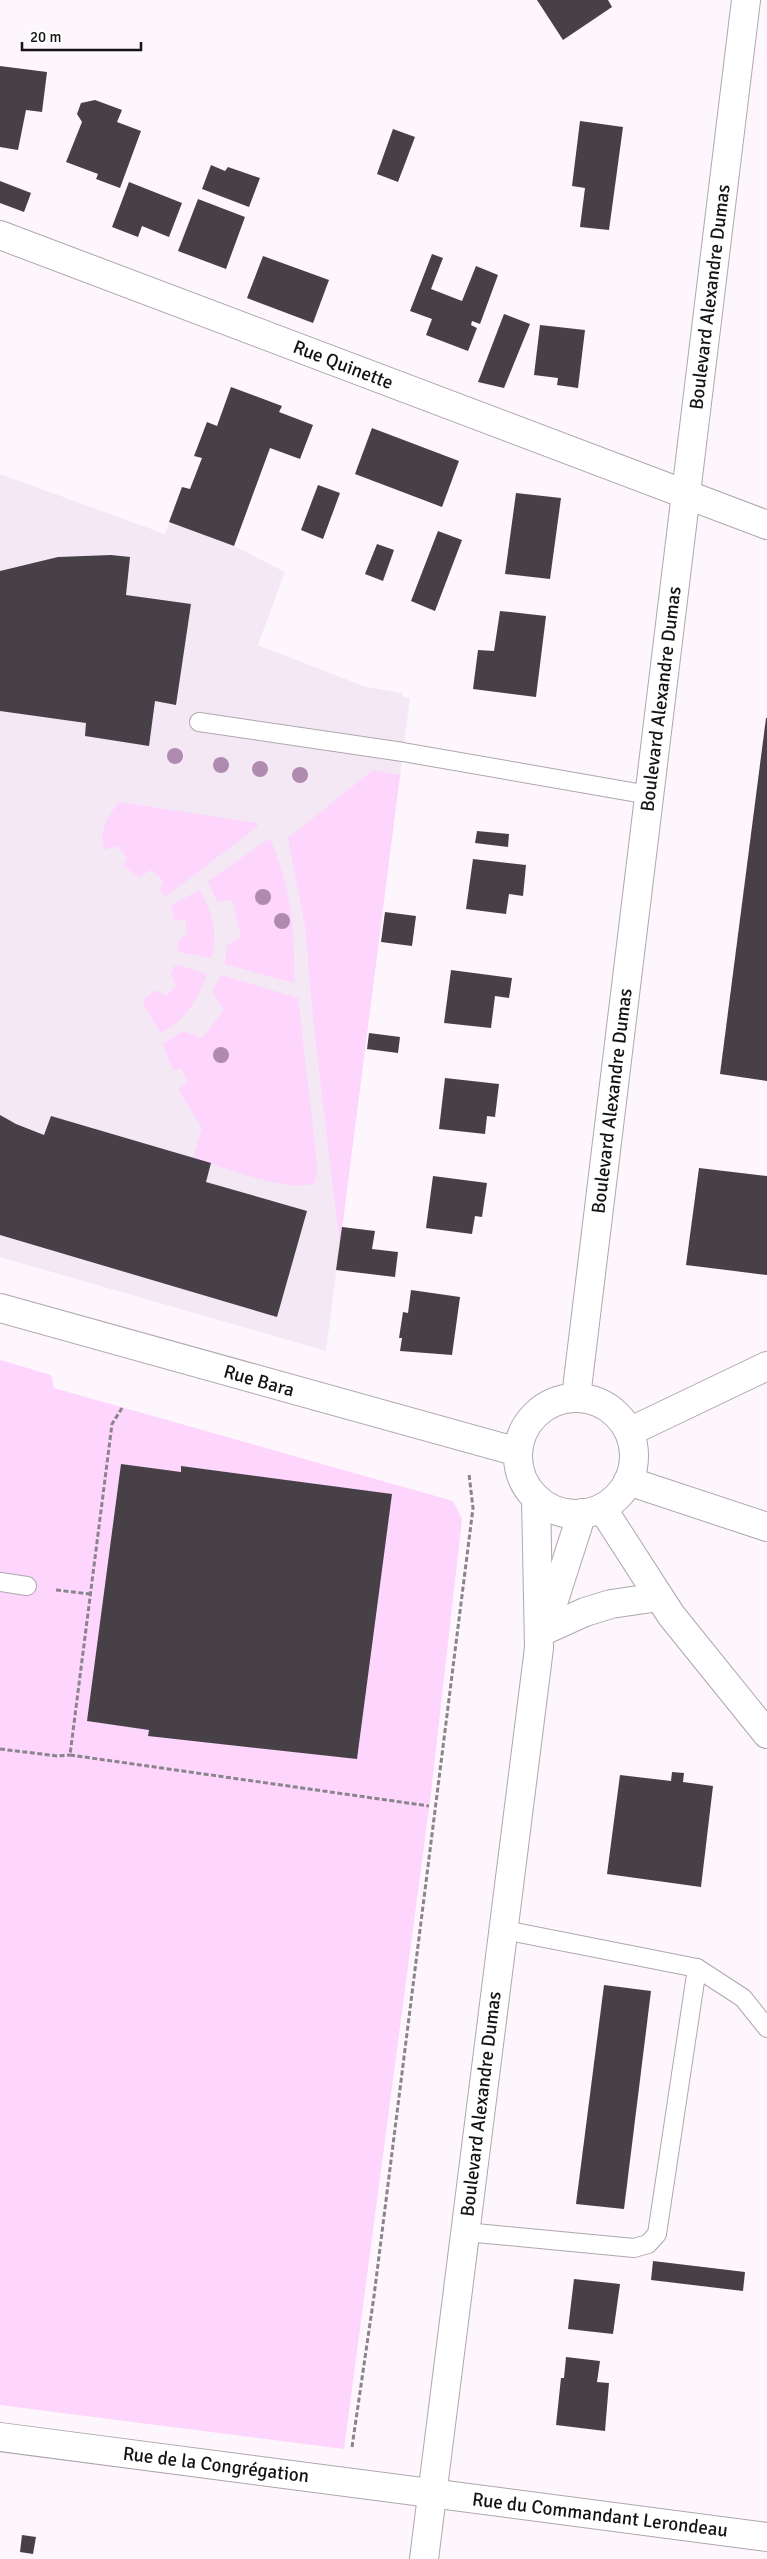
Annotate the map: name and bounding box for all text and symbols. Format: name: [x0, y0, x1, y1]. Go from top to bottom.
scale bar: [22, 20, 141, 52]
text: 20 m: [30, 28, 61, 46]
street label: Boulevard Alexandre Dumas: [684, 183, 736, 411]
street label: Rue Quinette: [289, 335, 397, 395]
street label: Boulevard Alexandre Dumas: [635, 585, 687, 813]
street label: Boulevard Alexandre Dumas: [586, 987, 638, 1215]
street label: Rue Bara: [221, 1359, 297, 1403]
street label: Boulevard Alexandre Dumas: [455, 1990, 507, 2218]
street label: Rue de la Congrégation: [121, 2442, 311, 2488]
street label: Rue du Commandant Lerondeau: [471, 2487, 729, 2543]

